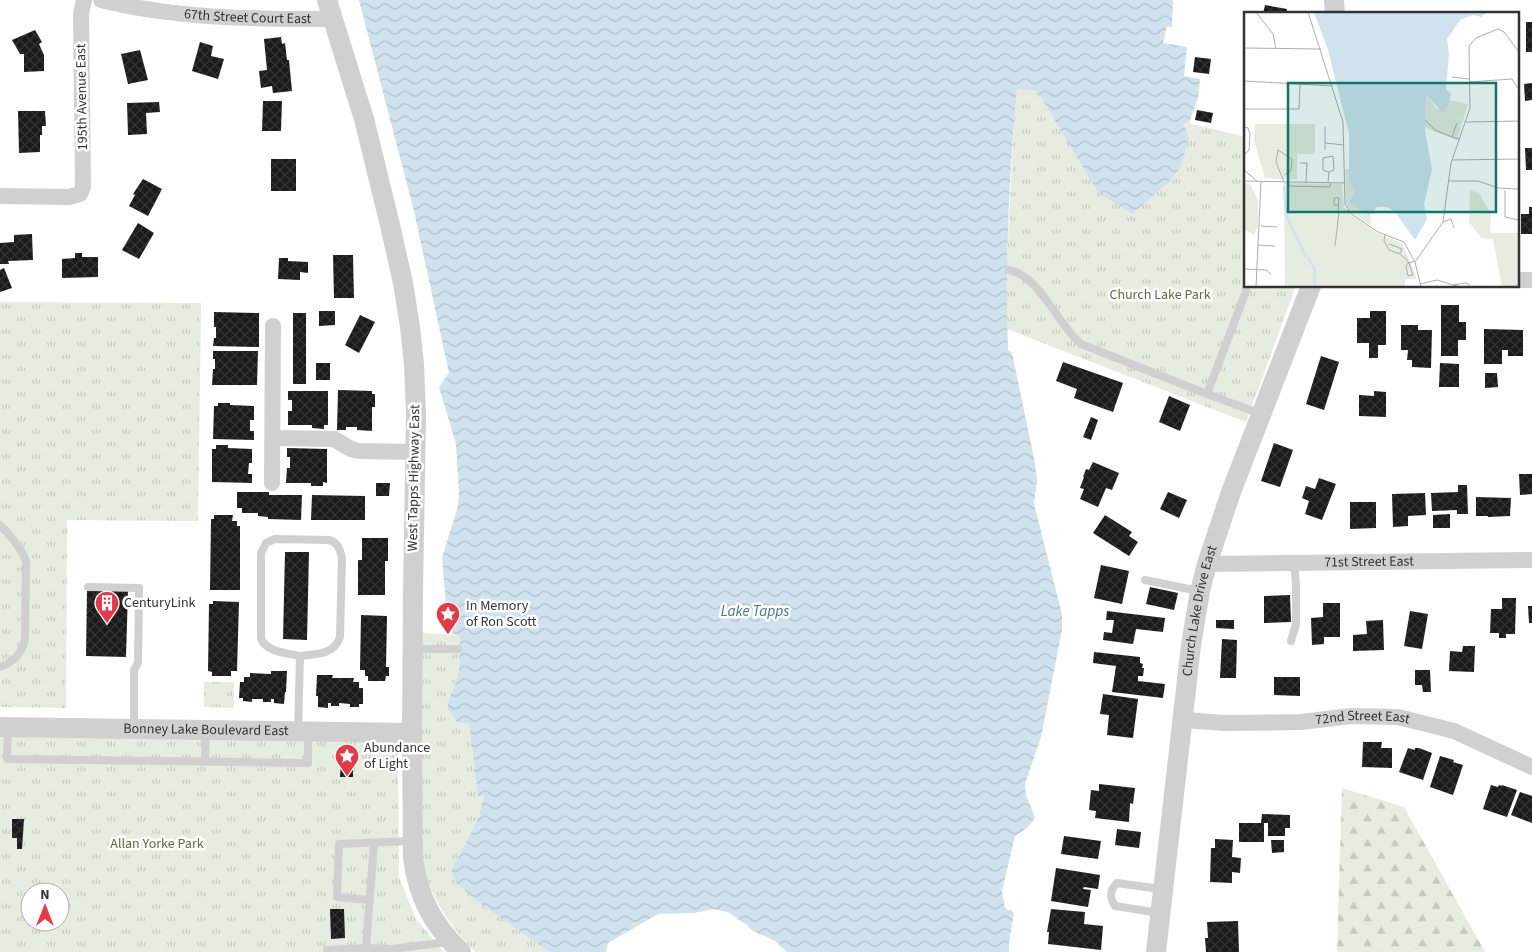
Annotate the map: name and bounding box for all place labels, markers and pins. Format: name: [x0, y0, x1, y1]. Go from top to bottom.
building icon: CenturyLink: [94, 590, 120, 624]
place label: CenturyLink: [124, 593, 196, 613]
place label: In Memory of Ron Scott: [466, 596, 537, 632]
place icon: In Memory of Ron Scott: [435, 601, 461, 635]
place label: Abundance of Light: [364, 738, 430, 774]
place icon: Abundance of Light: [334, 743, 360, 777]

